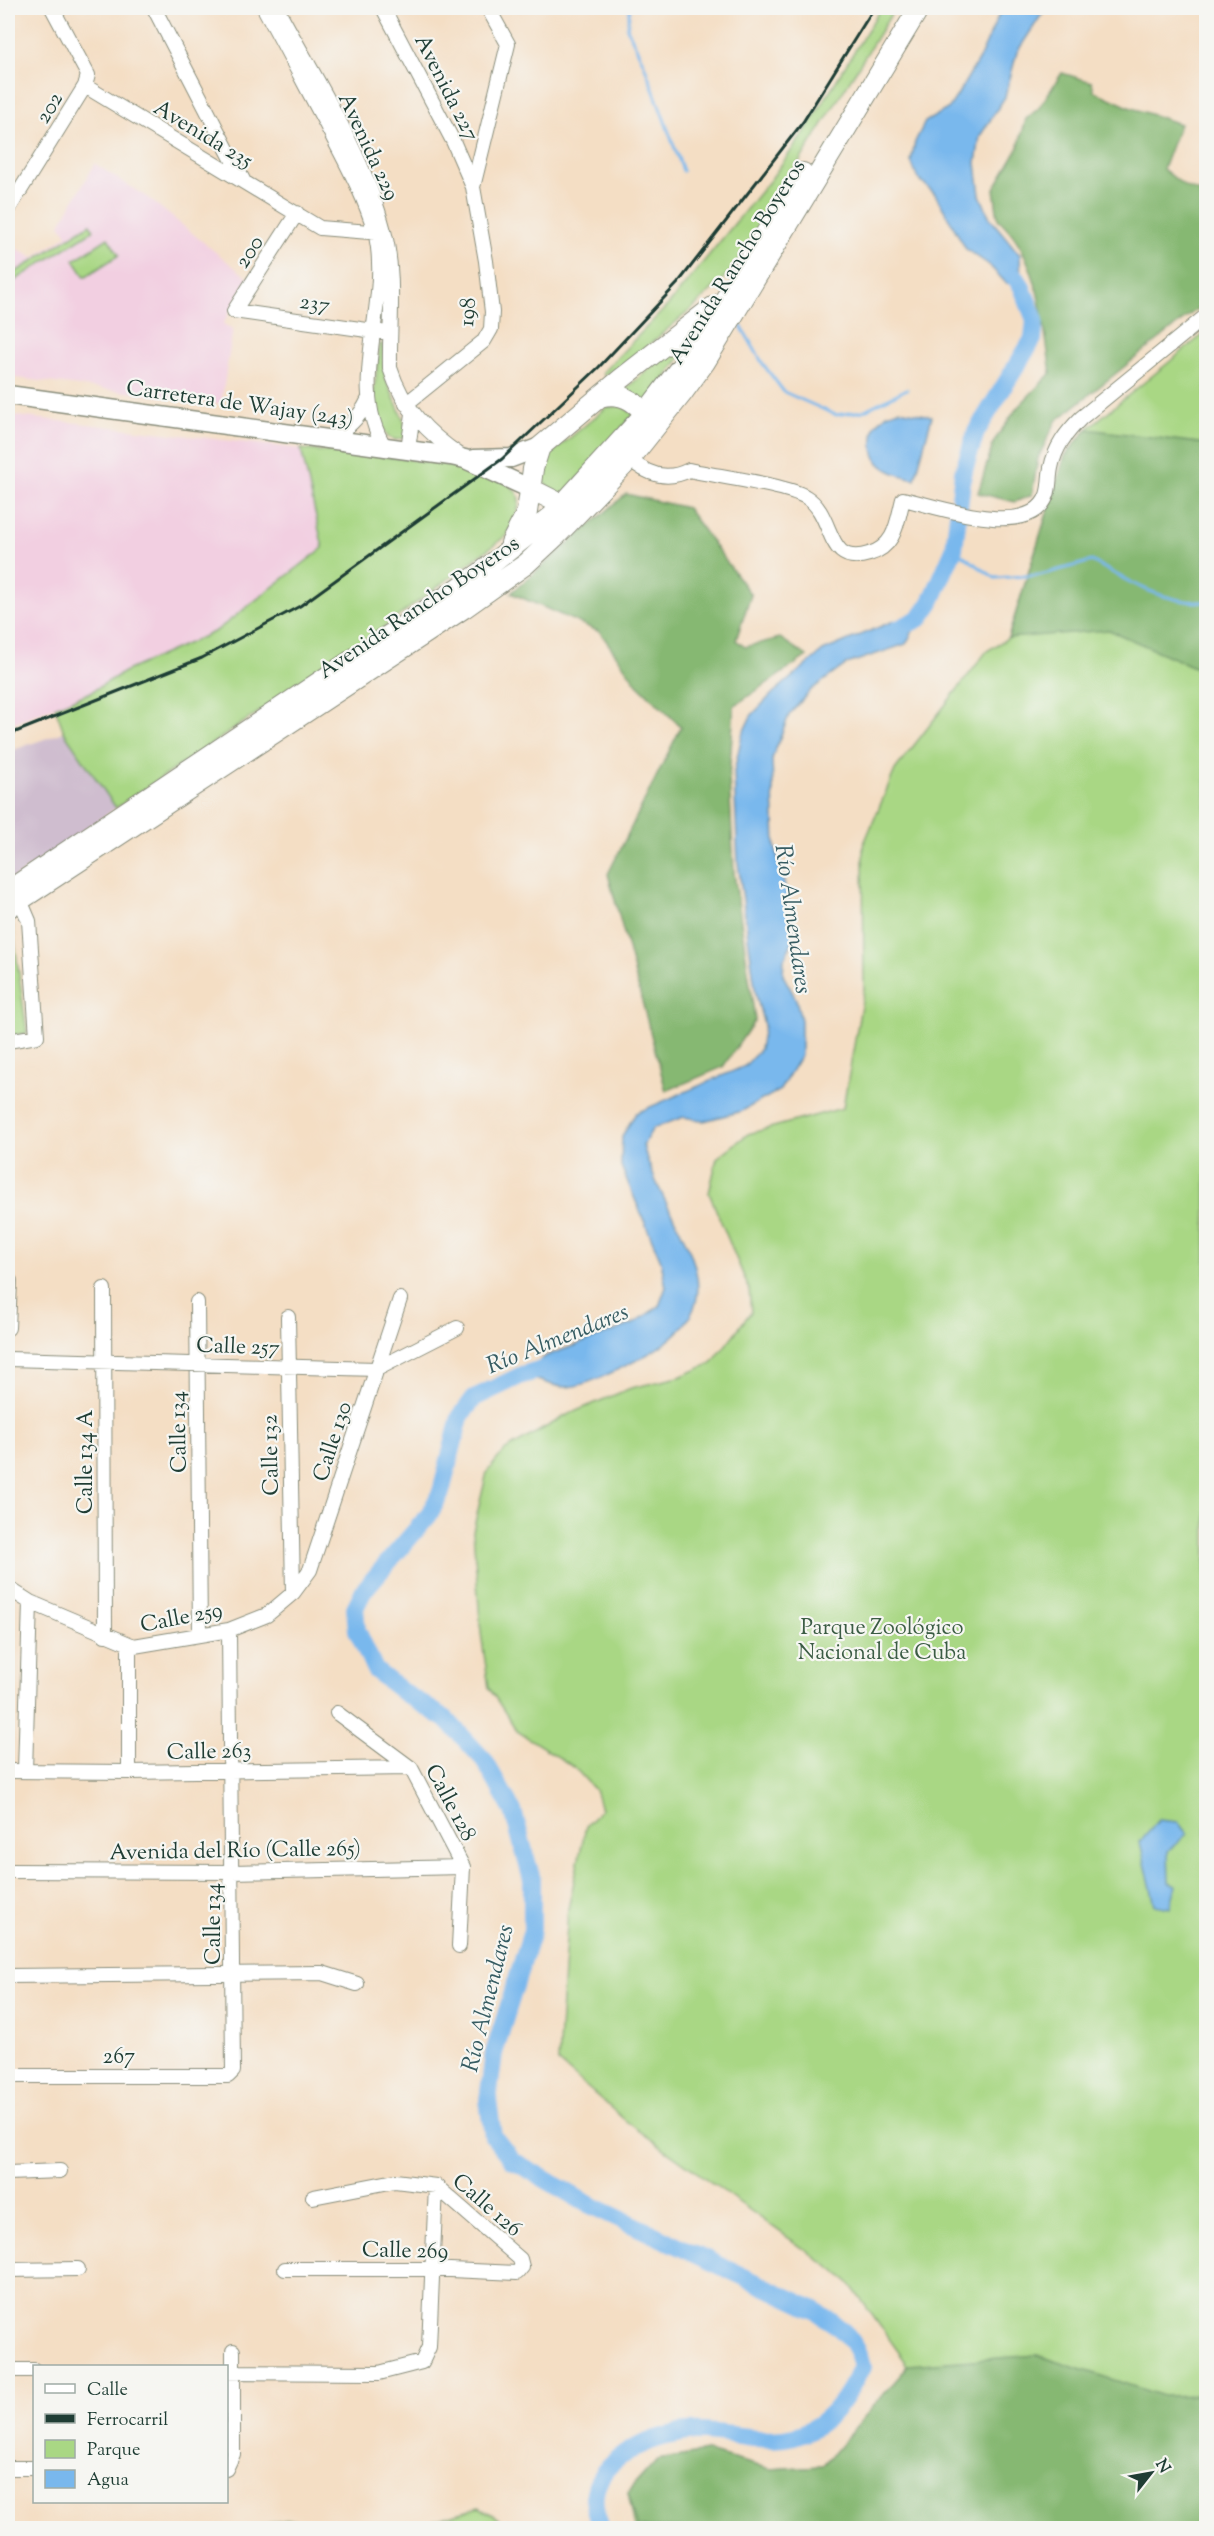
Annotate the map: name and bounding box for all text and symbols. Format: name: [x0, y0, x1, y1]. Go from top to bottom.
street label: Avenida 227: [405, 30, 486, 147]
street label: 202: [29, 87, 73, 131]
street label: Avenida 229: [328, 88, 406, 206]
street label: Avenida 235: [147, 93, 259, 178]
street label: Avenida Rancho Boyeros: [662, 154, 815, 372]
street label: 200: [228, 230, 273, 275]
street label: 237: [297, 287, 332, 323]
street label: 198: [452, 297, 486, 328]
street label: Carretera de Wajay (243): [124, 373, 355, 437]
street label: Avenida Rancho Boyeros: [312, 529, 527, 688]
water label: Río Almendares: [765, 842, 819, 996]
water label: Río Almendares: [482, 1296, 634, 1384]
street label: Calle 257: [196, 1331, 280, 1365]
street label: Calle 134: [163, 1391, 197, 1473]
street label: Calle 130: [306, 1398, 362, 1486]
street label: Calle 134 A: [71, 1410, 103, 1514]
street label: Calle 132: [255, 1414, 289, 1496]
street label: Calle 259: [138, 1595, 225, 1643]
park label: Parque Zoológico Nacional de Cuba: [798, 1613, 966, 1670]
street label: Calle 263: [166, 1736, 252, 1770]
street label: Calle 128: [416, 1759, 483, 1848]
street label: Avenida del Río (Calle 265): [109, 1834, 361, 1870]
street label: Calle 134: [199, 1883, 231, 1965]
water label: Río Almendares: [454, 1921, 524, 2076]
street label: 267: [103, 2042, 135, 2074]
street label: Calle 126: [444, 2167, 528, 2246]
street label: Calle 269: [361, 2235, 448, 2269]
legend: [33, 2365, 228, 2503]
text: Calle: [87, 2378, 128, 2404]
text: Ferrocarril: [87, 2408, 168, 2434]
text: Parque: [87, 2438, 140, 2464]
north arrow: [1121, 2443, 1181, 2503]
text: N: [1149, 2455, 1175, 2478]
text: Agua: [87, 2468, 129, 2494]

